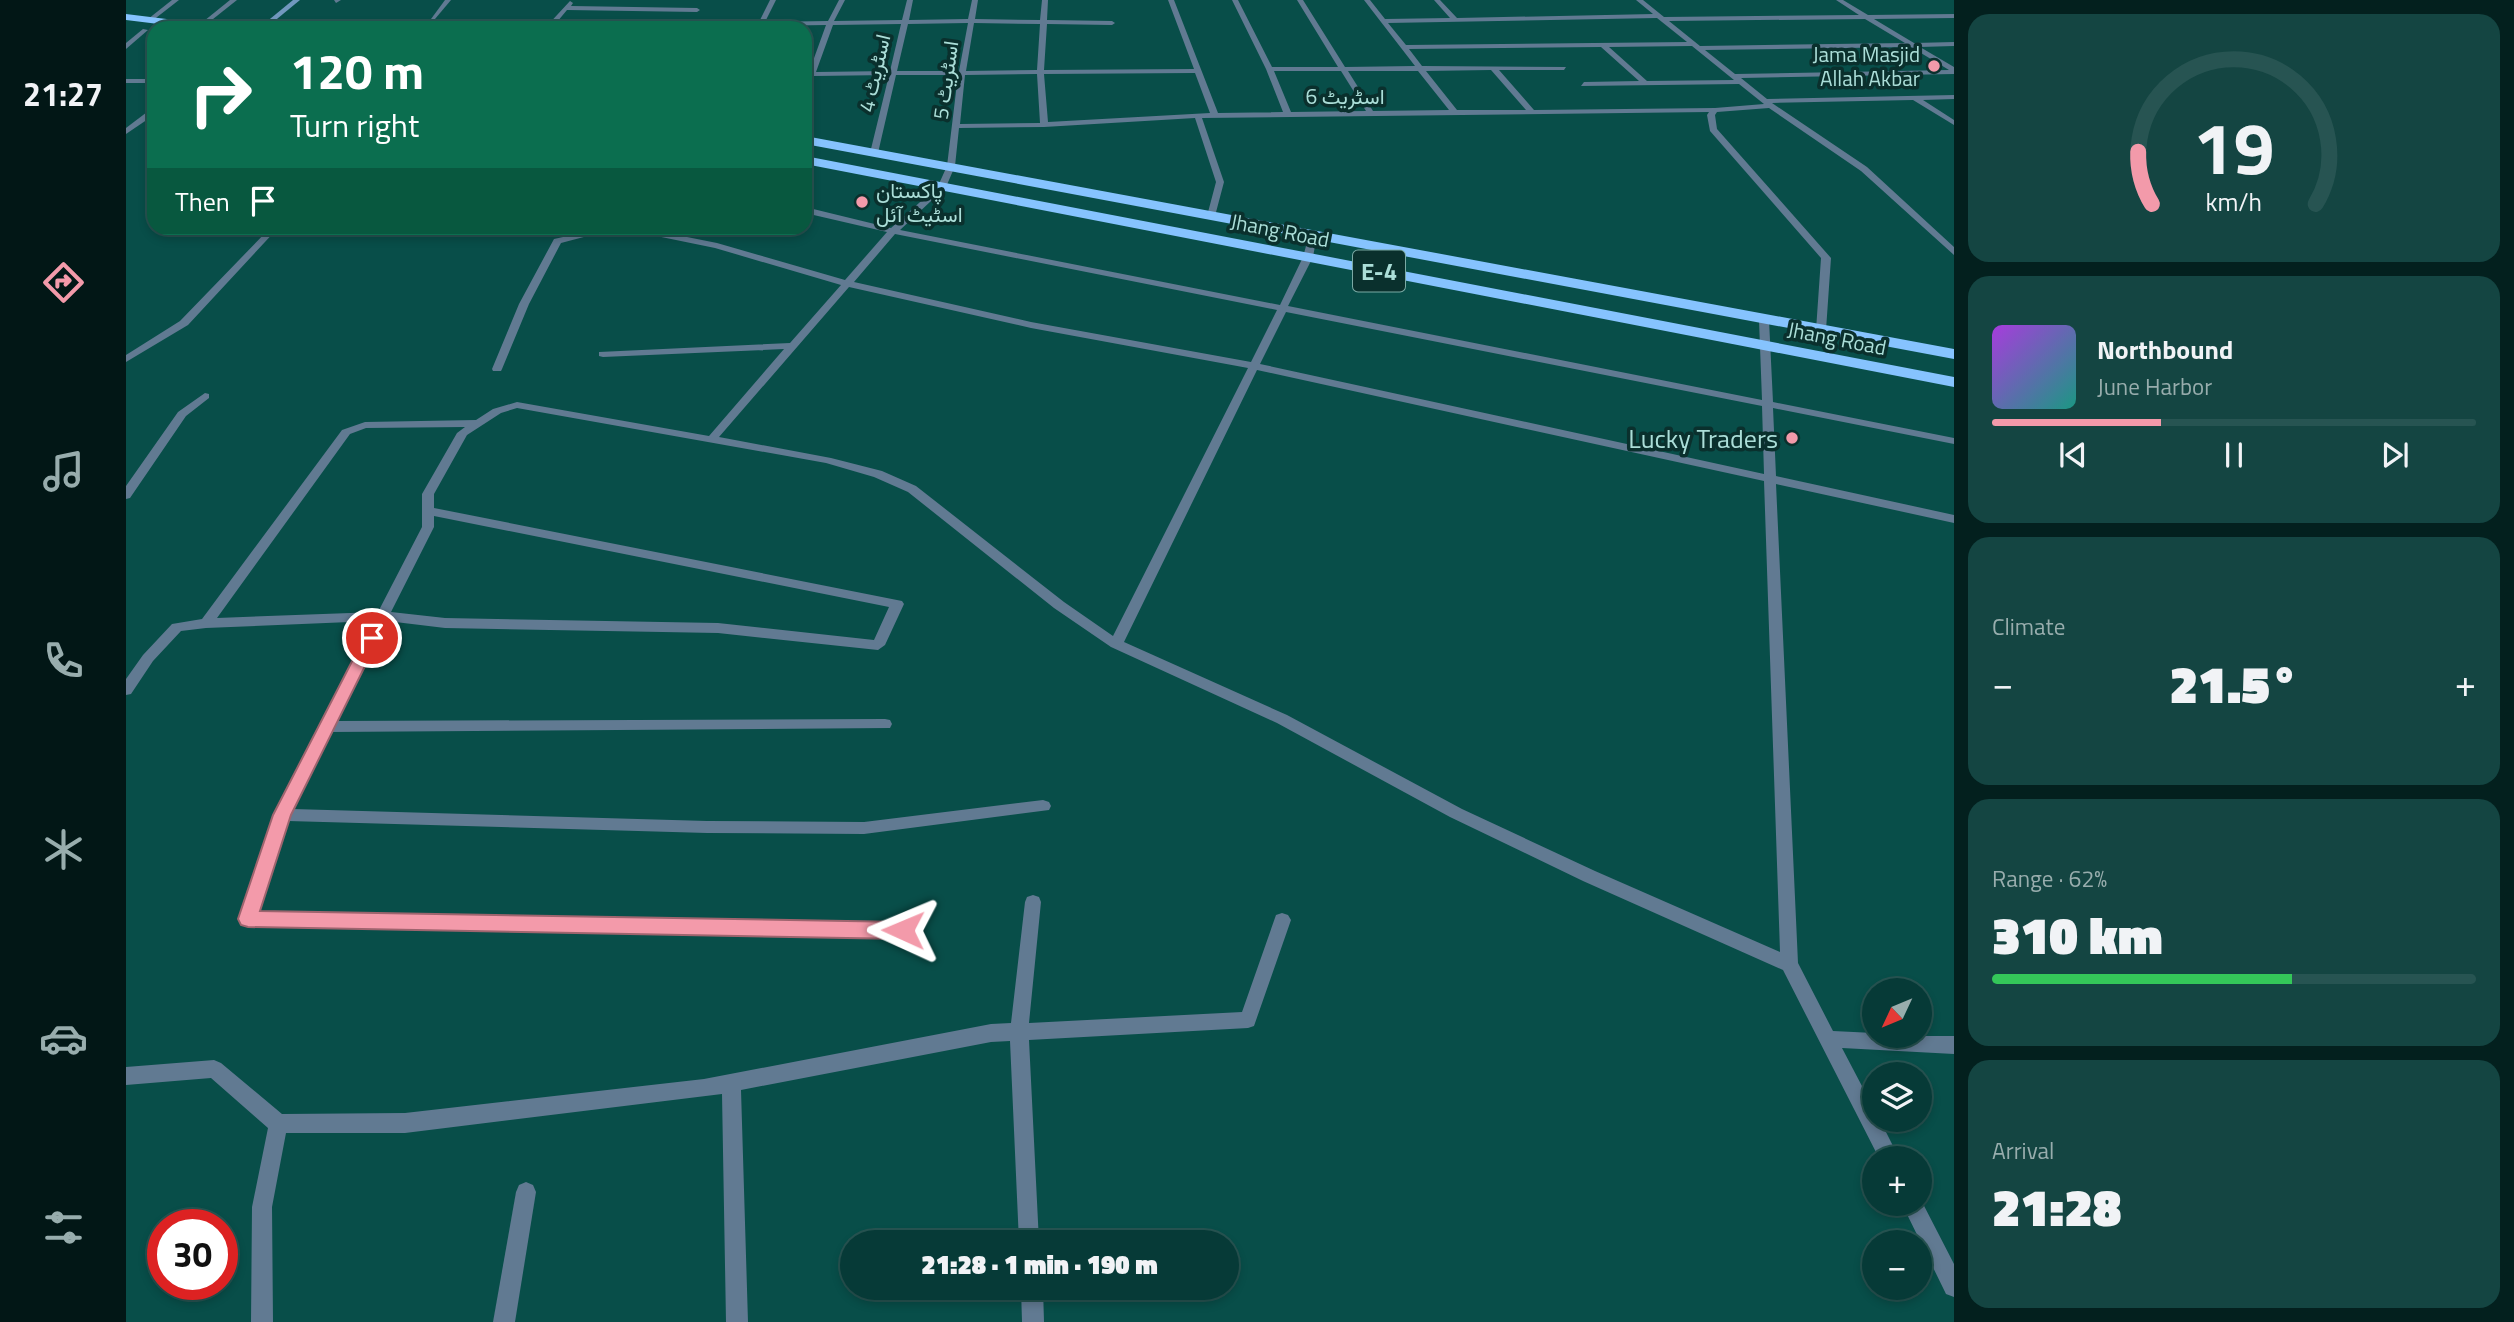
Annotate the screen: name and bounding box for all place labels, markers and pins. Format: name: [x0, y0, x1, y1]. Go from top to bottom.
place label: Jama Masjid Allah Akbar: [1812, 38, 1920, 94]
marker: Jama Masjid Allah Akbar: [1926, 58, 1942, 74]
place label: پاکستان اسٹیٹ آئل: [876, 174, 963, 230]
marker: پاکستان اسٹیٹ آئل: [854, 194, 870, 210]
place label: Lucky Traders: [1628, 419, 1778, 458]
marker: Lucky Traders: [1784, 430, 1800, 446]
pin: [342, 608, 402, 668]

